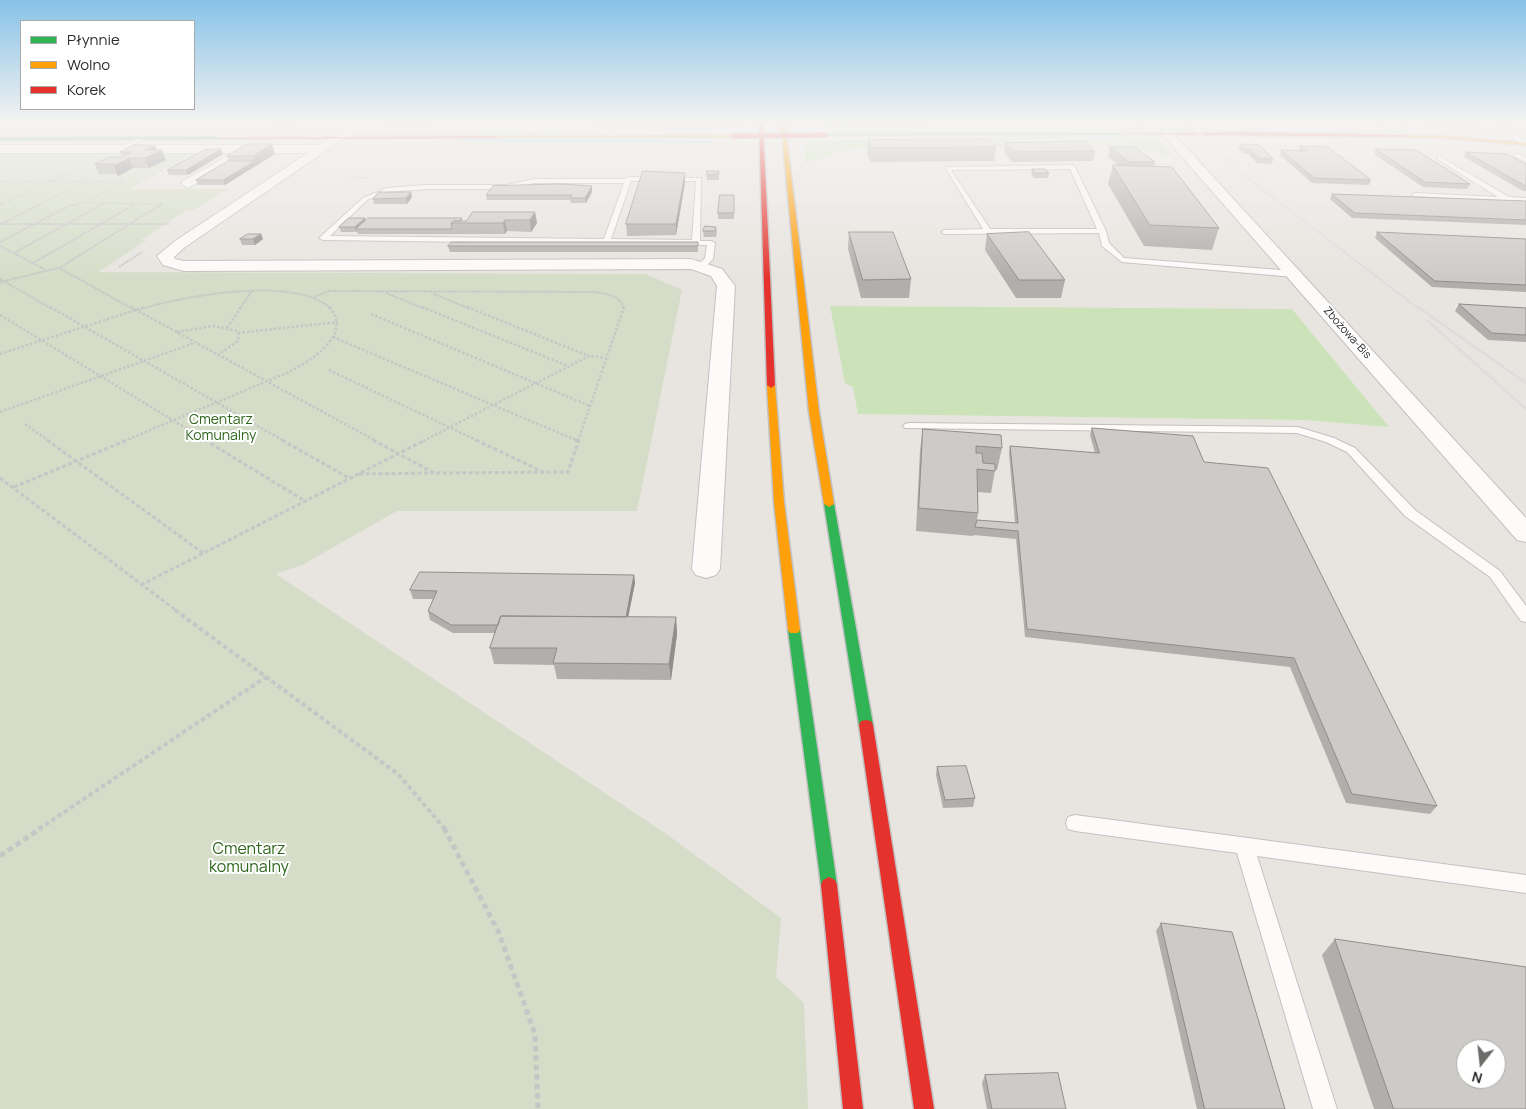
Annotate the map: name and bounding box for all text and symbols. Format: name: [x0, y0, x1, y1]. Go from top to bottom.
legend: [20, 20, 195, 110]
text: Płynnie: [67, 29, 120, 50]
text: Wolno: [67, 54, 110, 75]
text: Korek: [67, 79, 106, 100]
street label: Zbożowa-Bis: [1320, 304, 1374, 362]
park label: Cmentarz Komunalny: [185, 412, 257, 444]
park label: Cmentarz komunalny: [209, 840, 289, 878]
north arrow: [1456, 1039, 1506, 1089]
text: N: [1470, 1067, 1484, 1088]

